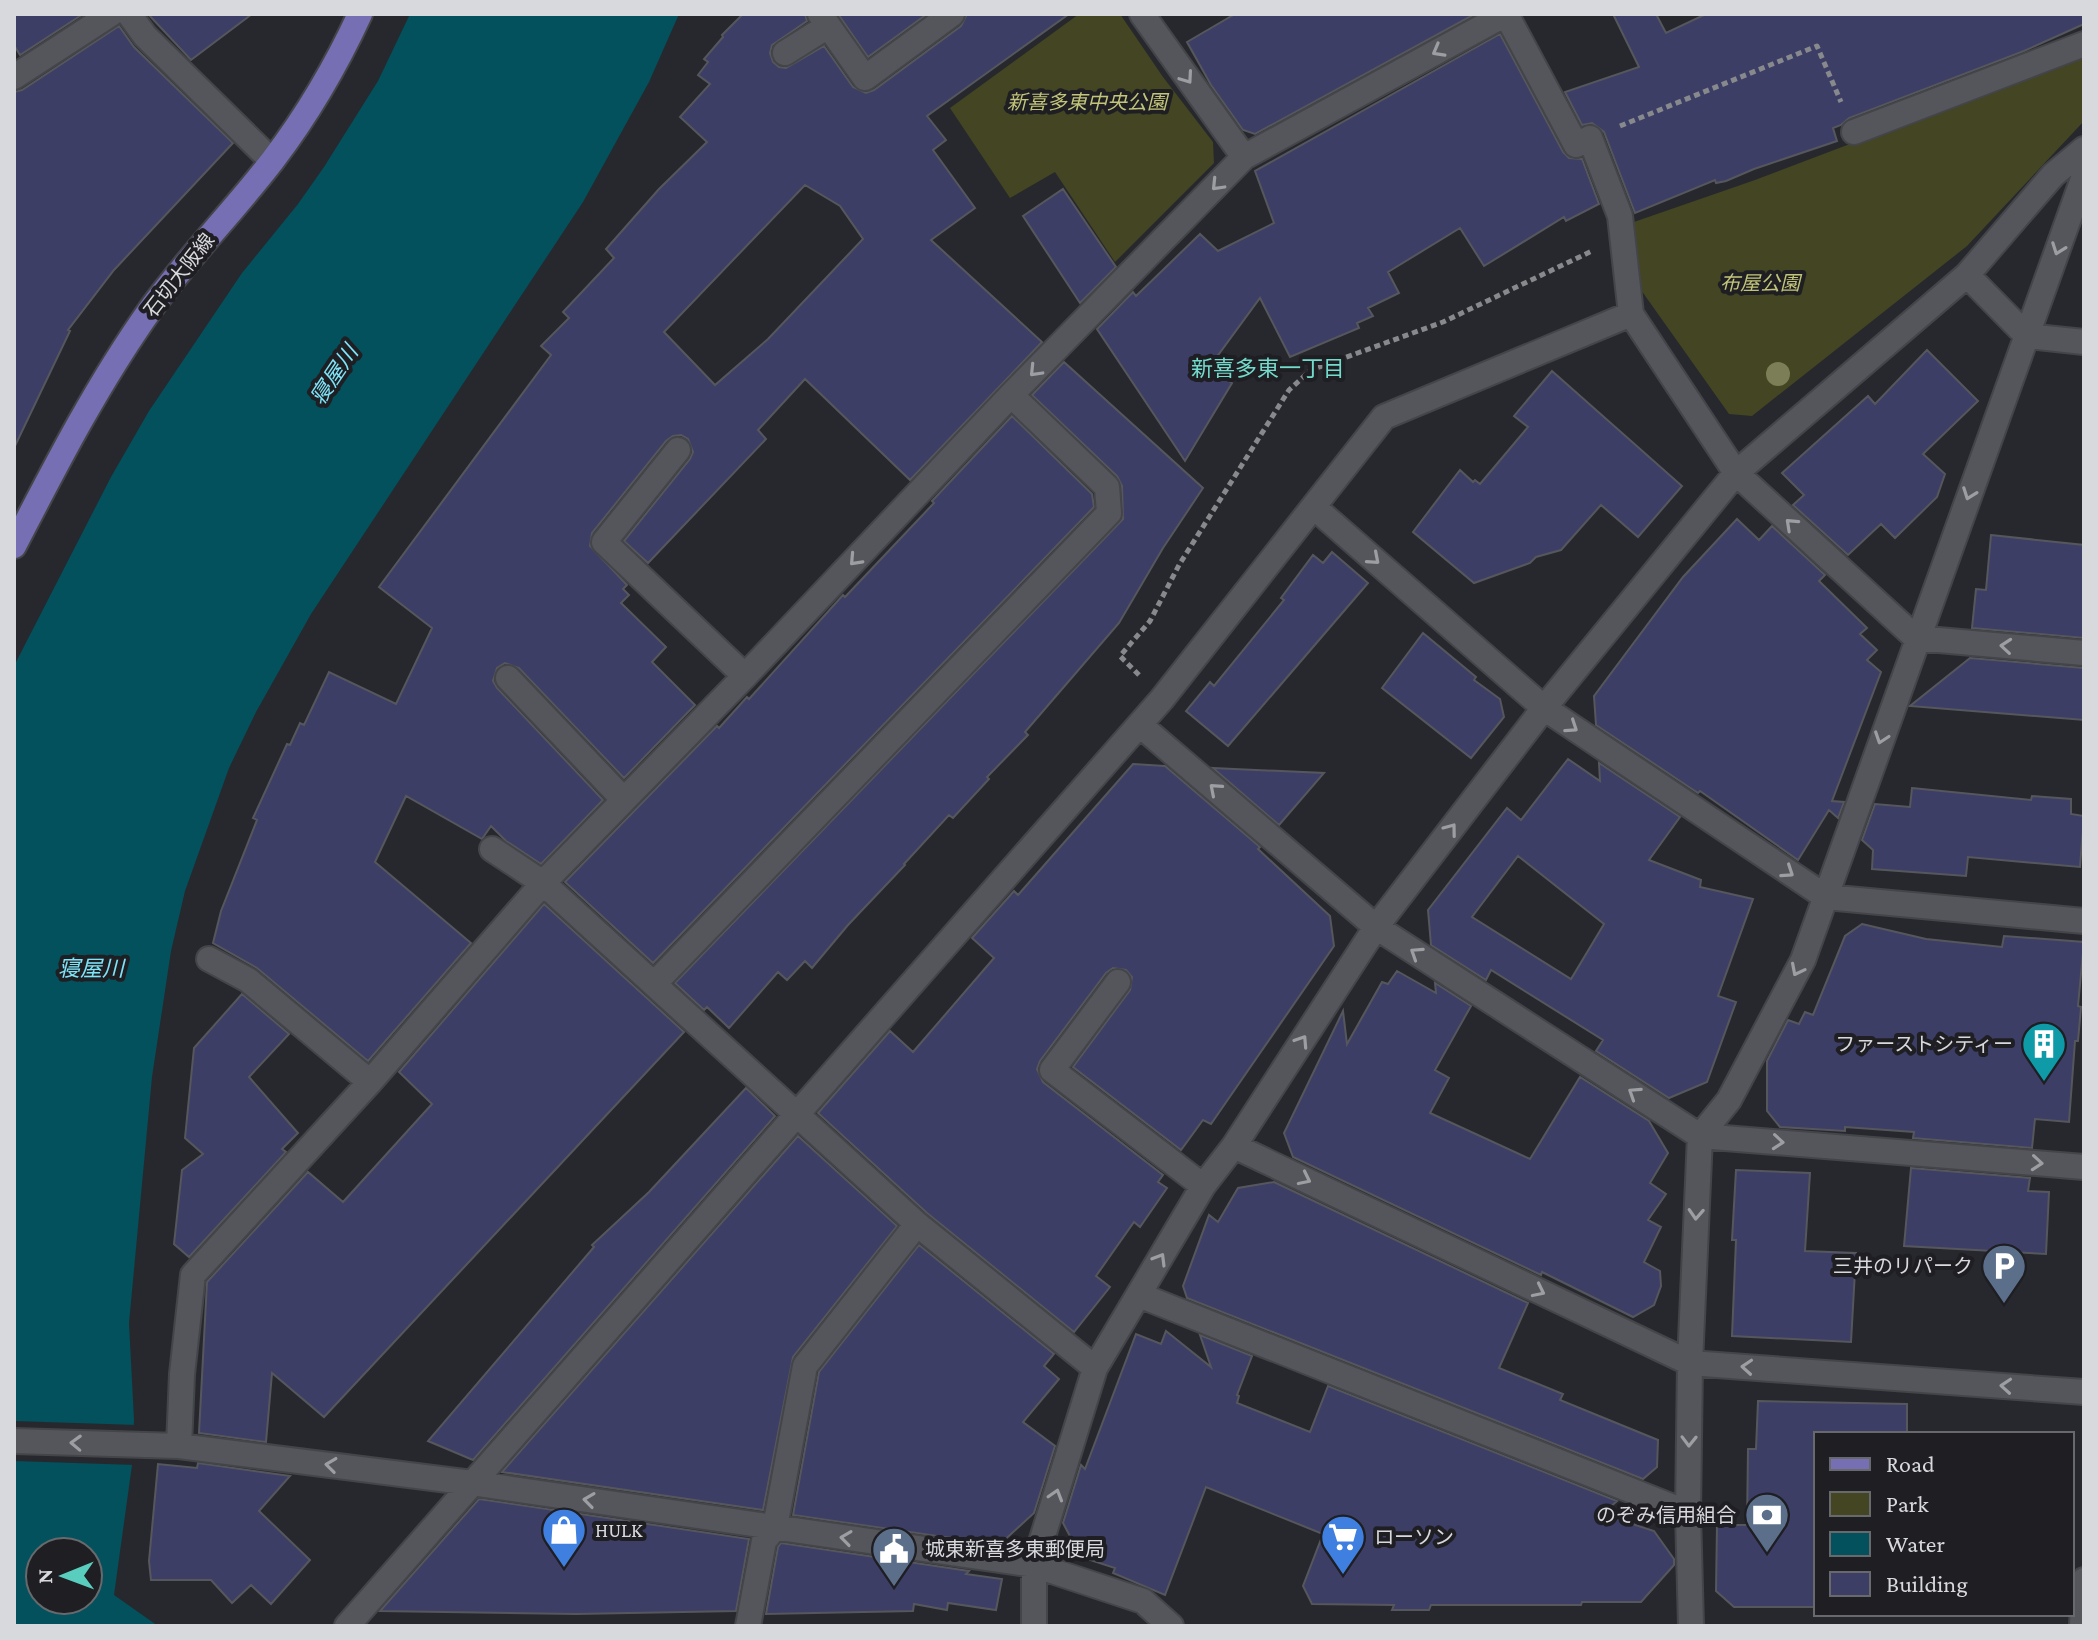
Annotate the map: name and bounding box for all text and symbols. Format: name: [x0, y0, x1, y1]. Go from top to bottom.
one-way arrow: [1431, 42, 1446, 57]
one-way arrow: [1177, 69, 1192, 83]
park label: 新喜多東中央公園: [1007, 91, 1170, 113]
one-way arrow: [1211, 176, 1226, 190]
street label: 石切大阪線: [140, 229, 218, 321]
one-way arrow: [2051, 241, 2068, 255]
park label: 布屋公園: [1720, 272, 1803, 294]
water label: 寝屋川: [305, 339, 364, 409]
district label: 新喜多東一丁目: [1191, 356, 1345, 381]
one-way arrow: [1029, 362, 1044, 376]
one-way arrow: [1963, 486, 1979, 500]
one-way arrow: [1786, 519, 1801, 533]
one-way arrow: [1364, 549, 1379, 564]
one-way arrow: [851, 550, 865, 565]
one-way arrow: [1999, 638, 2012, 655]
one-way arrow: [1564, 717, 1578, 732]
one-way arrow: [1875, 731, 1891, 745]
one-way arrow: [1209, 784, 1224, 798]
one-way arrow: [1442, 823, 1456, 838]
one-way arrow: [1779, 862, 1794, 877]
one-way arrow: [1410, 947, 1424, 962]
water label: 寝屋川: [58, 956, 126, 981]
one-way arrow: [1792, 961, 1807, 976]
building icon: ファーストシティー: [2020, 1020, 2068, 1083]
place label: ファーストシティー: [1835, 1033, 2013, 1055]
one-way arrow: [1292, 1036, 1307, 1050]
one-way arrow: [1629, 1088, 1643, 1103]
one-way arrow: [1772, 1133, 1785, 1150]
one-way arrow: [2031, 1154, 2044, 1171]
one-way arrow: [1296, 1169, 1311, 1185]
one-way arrow: [1688, 1208, 1705, 1221]
parking icon: 三井のリパーク: [1980, 1242, 2028, 1305]
one-way arrow: [1150, 1253, 1166, 1268]
place label: 三井のリパーク: [1833, 1255, 1973, 1277]
one-way arrow: [1531, 1281, 1546, 1297]
one-way arrow: [1740, 1359, 1753, 1376]
one-way arrow: [1999, 1378, 2012, 1395]
legend: [1814, 1432, 2074, 1616]
one-way arrow: [69, 1434, 82, 1451]
one-way arrow: [1680, 1435, 1698, 1448]
text: Road: [1886, 1450, 1935, 1477]
one-way arrow: [325, 1457, 338, 1474]
one-way arrow: [1047, 1489, 1063, 1503]
text: Park: [1886, 1490, 1929, 1517]
bank icon: のぞみ信用組合: [1743, 1491, 1791, 1554]
one-way arrow: [582, 1492, 596, 1509]
place label: のぞみ信用組合: [1596, 1504, 1736, 1526]
shop icon: HULK: [540, 1506, 588, 1569]
supermarket icon: ローソン: [1319, 1513, 1367, 1576]
place label: HULK: [595, 1519, 643, 1541]
public building icon: 城東新喜多東郵便局: [870, 1525, 918, 1588]
place label: ローソン: [1374, 1526, 1454, 1548]
one-way arrow: [839, 1530, 853, 1547]
text: Water: [1886, 1530, 1945, 1557]
north arrow: [24, 1536, 104, 1616]
place label: 城東新喜多東郵便局: [925, 1538, 1105, 1560]
text: N: [32, 1569, 57, 1584]
text: Building: [1886, 1570, 1968, 1597]

